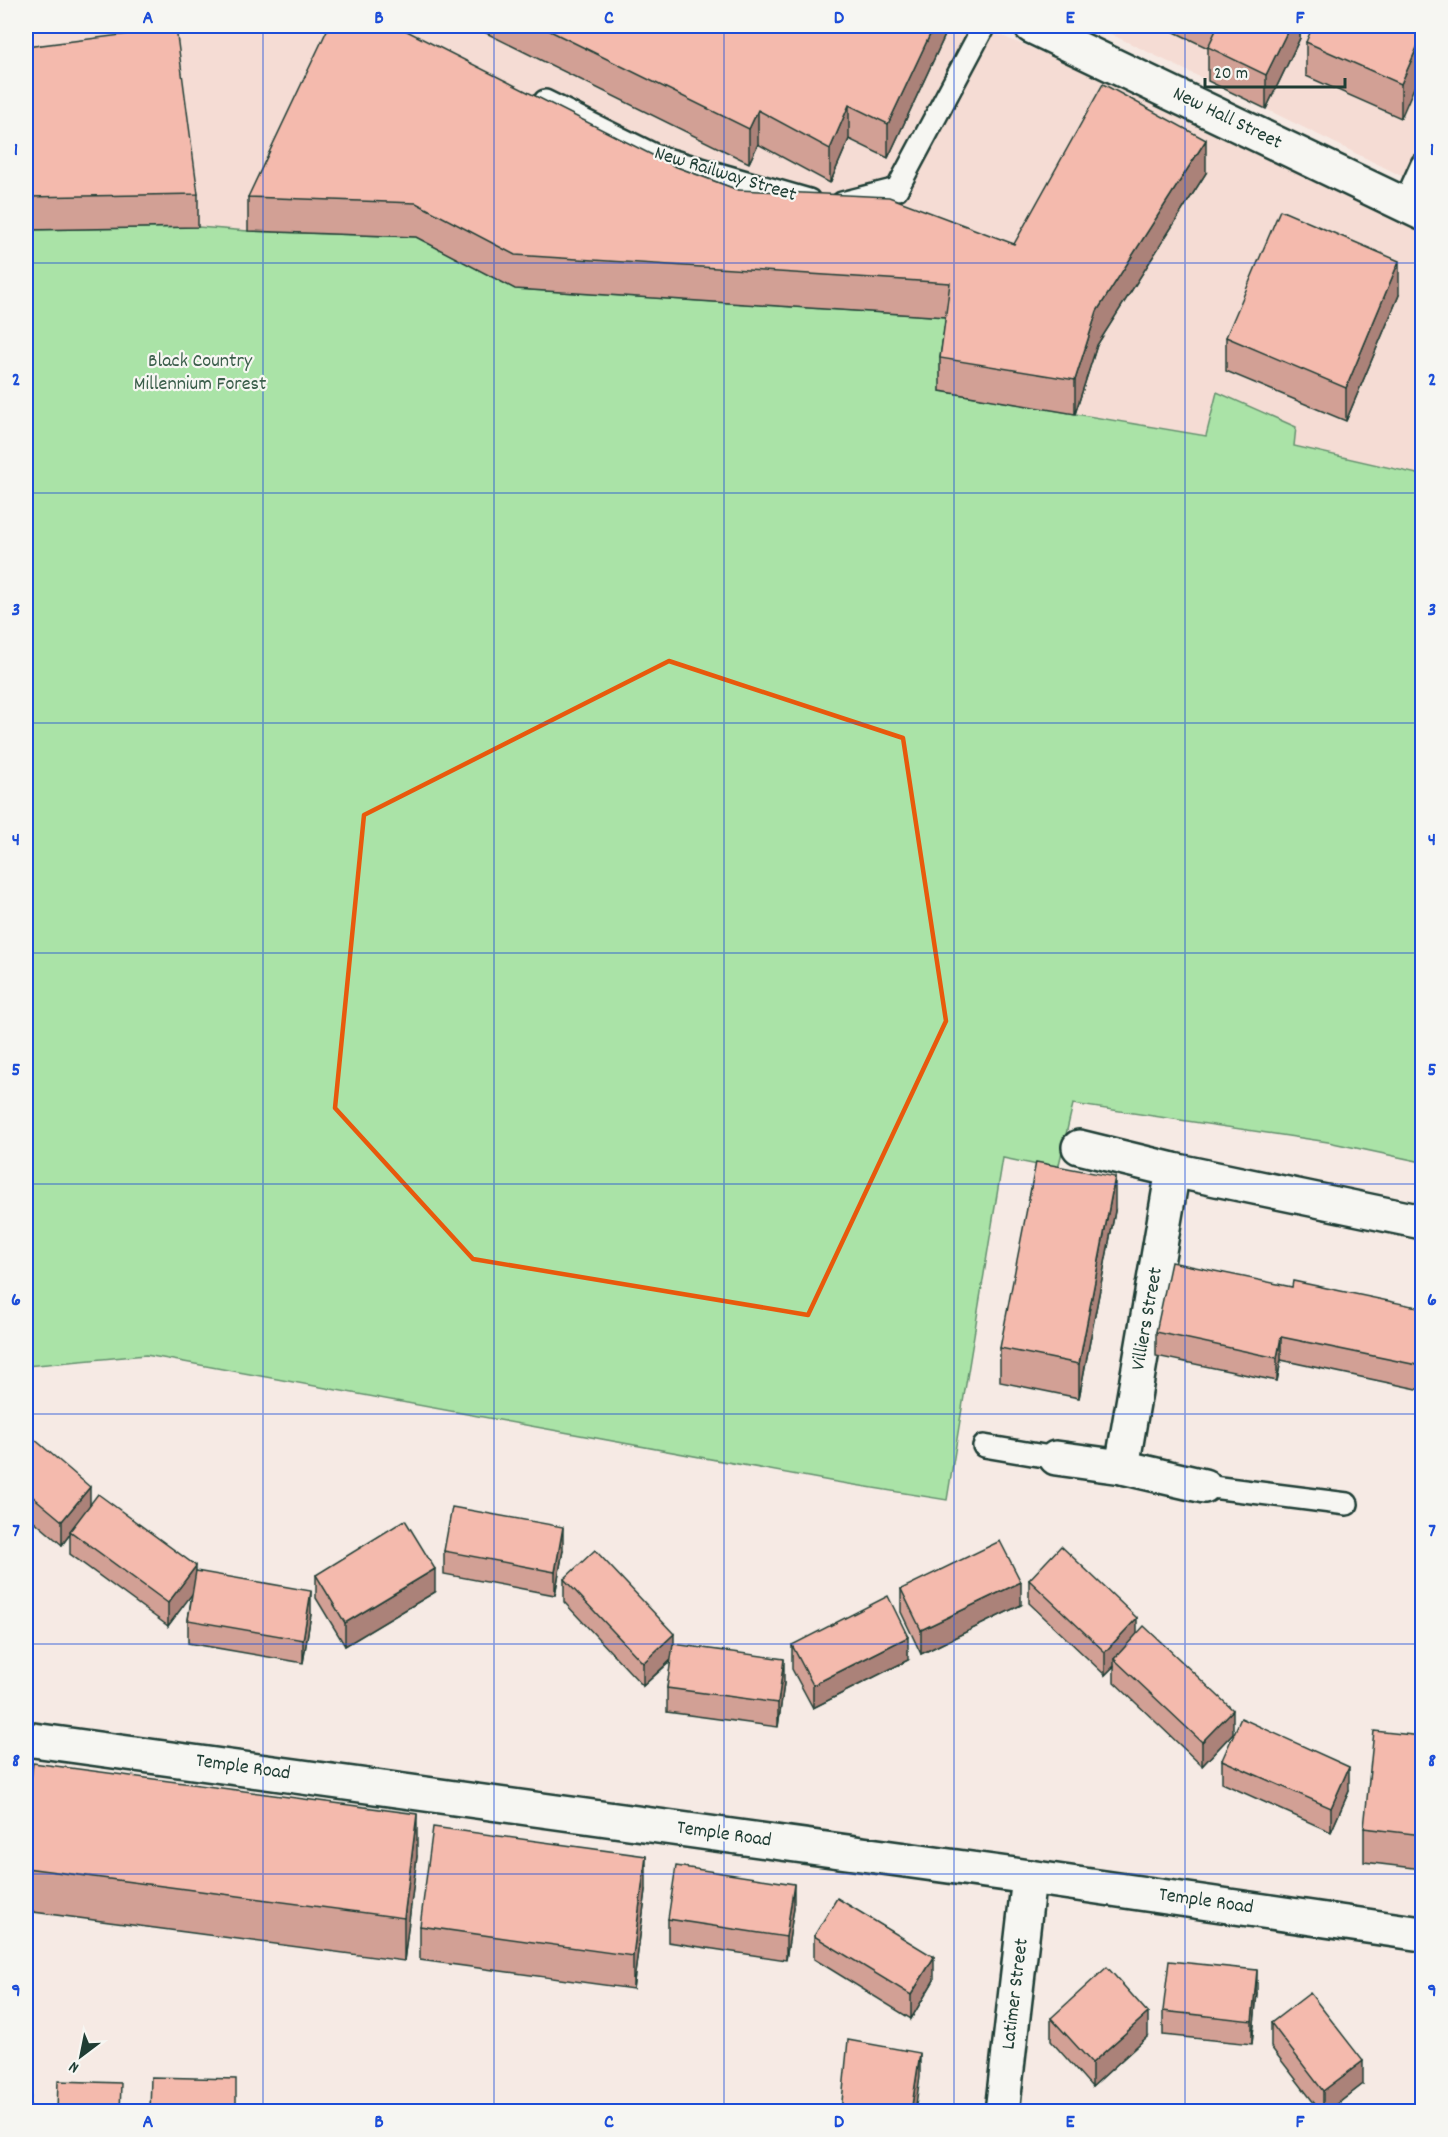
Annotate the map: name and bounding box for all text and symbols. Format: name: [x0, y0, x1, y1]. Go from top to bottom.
text: A: [143, 5, 154, 33]
text: B: [374, 5, 384, 33]
text: C: [604, 5, 614, 33]
text: D: [834, 5, 845, 33]
text: E: [1065, 5, 1075, 33]
text: F: [1296, 5, 1306, 33]
scale bar: [1205, 51, 1344, 89]
text: 20 m: [1214, 62, 1248, 87]
street label: New Hall Street: [1168, 80, 1286, 158]
text: 1: [14, 137, 18, 165]
text: 1: [1430, 137, 1434, 165]
street label: New Railway Street: [651, 140, 799, 210]
park label: Black Country Millennium Forest: [134, 348, 266, 399]
text: 2: [12, 367, 20, 395]
text: 2: [1428, 367, 1436, 395]
text: 3: [12, 597, 20, 625]
text: 3: [1428, 597, 1436, 625]
text: 4: [12, 827, 20, 855]
text: 4: [1428, 827, 1436, 855]
text: 5: [11, 1057, 21, 1085]
text: 5: [1427, 1057, 1437, 1085]
street label: Villiers Street: [1125, 1265, 1171, 1373]
text: 6: [11, 1287, 21, 1315]
text: 6: [1427, 1287, 1437, 1315]
text: 7: [12, 1518, 20, 1546]
text: 7: [1428, 1518, 1436, 1546]
text: 8: [12, 1748, 20, 1776]
street label: Temple Road: [194, 1748, 292, 1788]
text: 8: [1428, 1748, 1436, 1776]
street label: Temple Road: [675, 1815, 773, 1855]
street label: Temple Road: [1157, 1882, 1255, 1922]
street label: Latimer Street: [995, 1937, 1037, 2051]
text: 9: [11, 1978, 21, 2006]
text: 9: [1427, 1978, 1437, 2006]
north arrow: [51, 2026, 111, 2086]
text: N: [65, 2055, 84, 2078]
text: A: [143, 2109, 154, 2137]
text: B: [374, 2109, 384, 2137]
text: C: [604, 2109, 614, 2137]
text: D: [834, 2109, 845, 2137]
text: E: [1065, 2109, 1075, 2137]
text: F: [1296, 2109, 1306, 2137]

